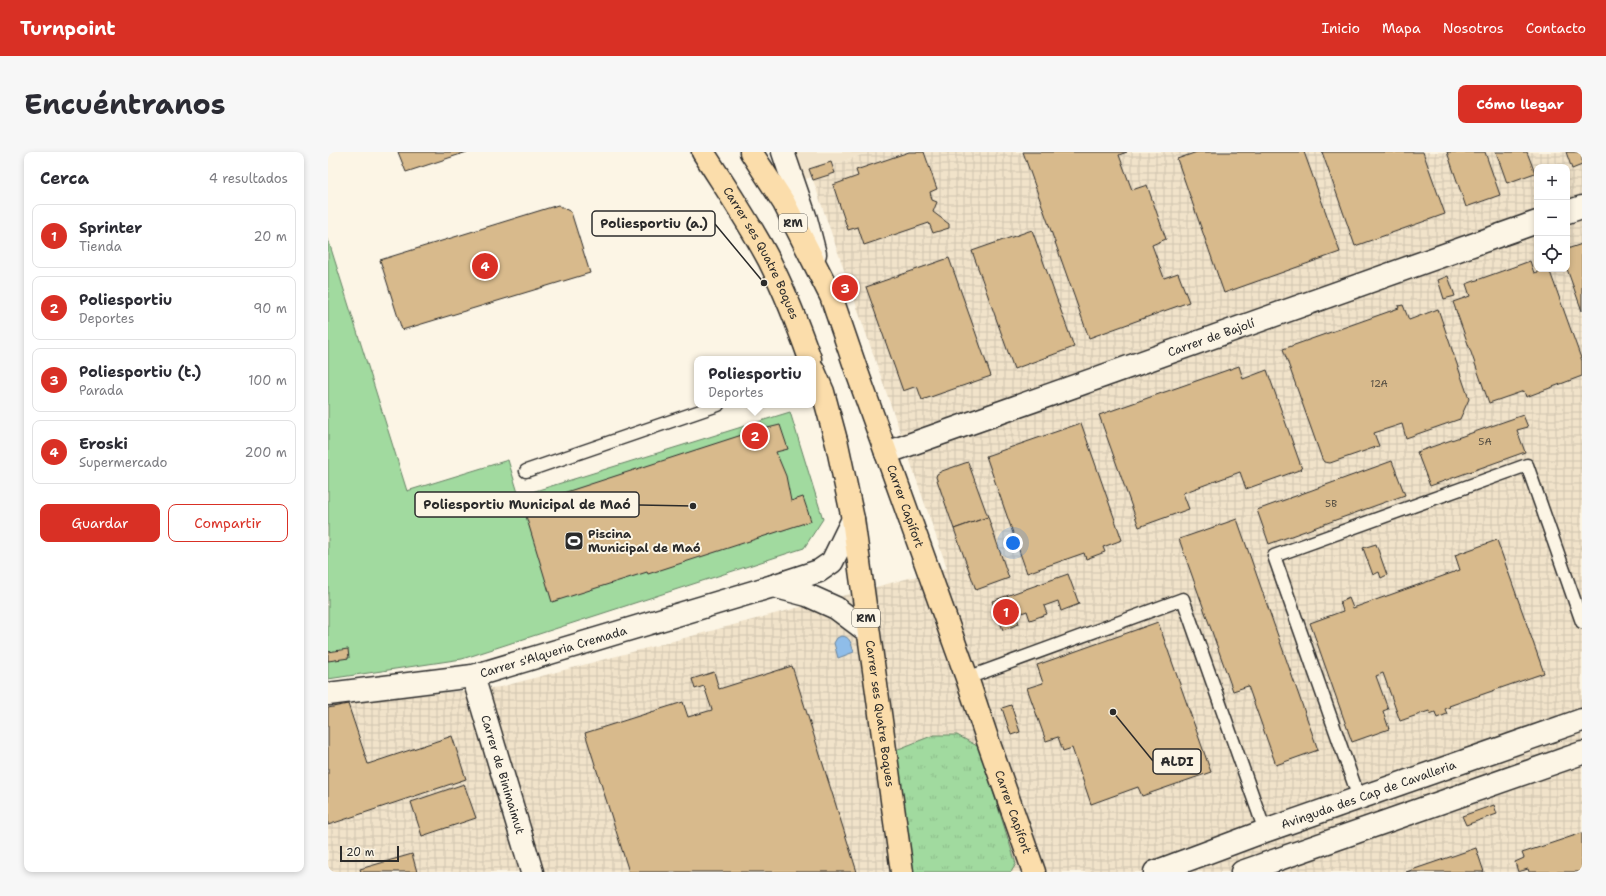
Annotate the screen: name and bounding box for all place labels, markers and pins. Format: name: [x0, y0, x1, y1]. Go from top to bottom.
callout: Poliesportiu (a.): [592, 211, 715, 236]
pin: 4: [472, 251, 498, 281]
pin: 3: [832, 273, 858, 303]
pin: 2: [742, 421, 768, 451]
callout: Poliesportiu Municipal de Maó: [415, 492, 639, 517]
place label: Piscina Municipal de Maó: [588, 526, 701, 556]
sports icon: Piscina Municipal de Maó: [563, 530, 585, 552]
pin: 1: [993, 597, 1019, 627]
callout: ALDI: [1153, 749, 1201, 774]

